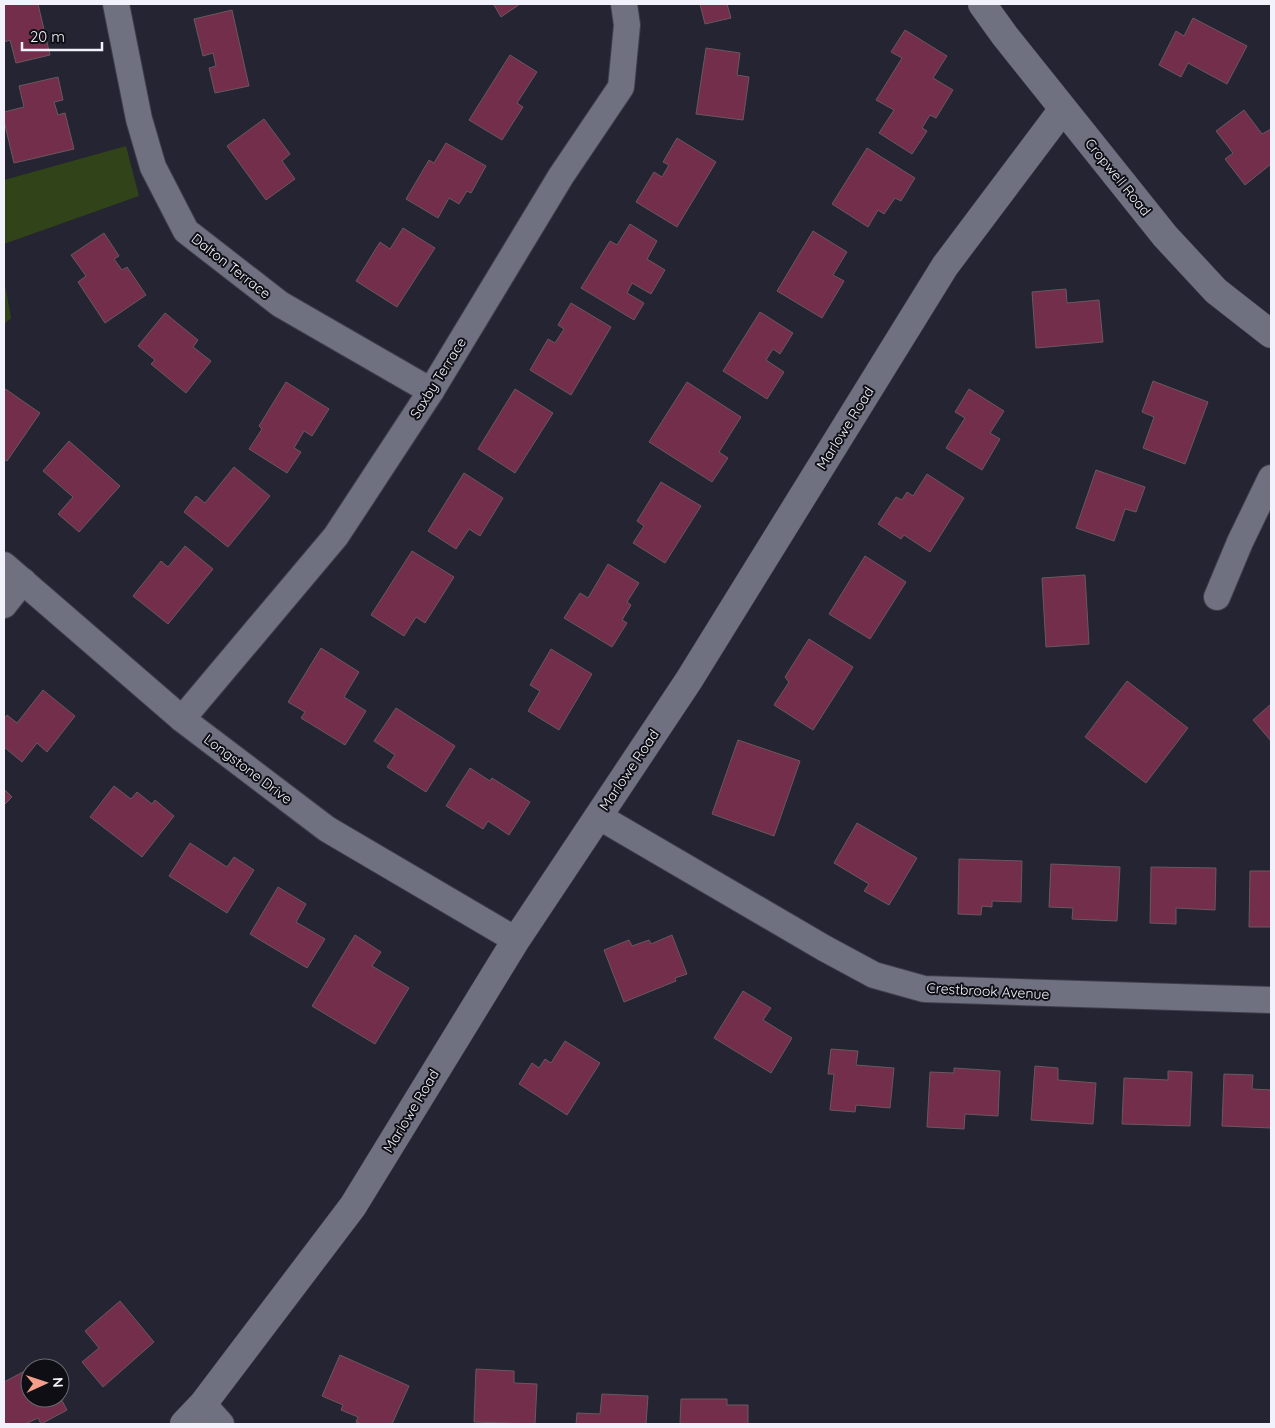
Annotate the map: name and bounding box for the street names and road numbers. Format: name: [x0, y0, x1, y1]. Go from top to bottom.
street label: Cropwell Road: [1081, 135, 1155, 219]
street label: Dalton Terrace: [188, 229, 274, 303]
street label: Saxby Terrace: [406, 334, 470, 422]
street label: Marlowe Road: [812, 383, 878, 473]
street label: Marlowe Road: [595, 726, 663, 814]
street label: Longstone Drive: [200, 730, 296, 808]
street label: Crestbrook Avenue: [926, 979, 1050, 1003]
street label: Marlowe Road: [379, 1066, 443, 1156]

